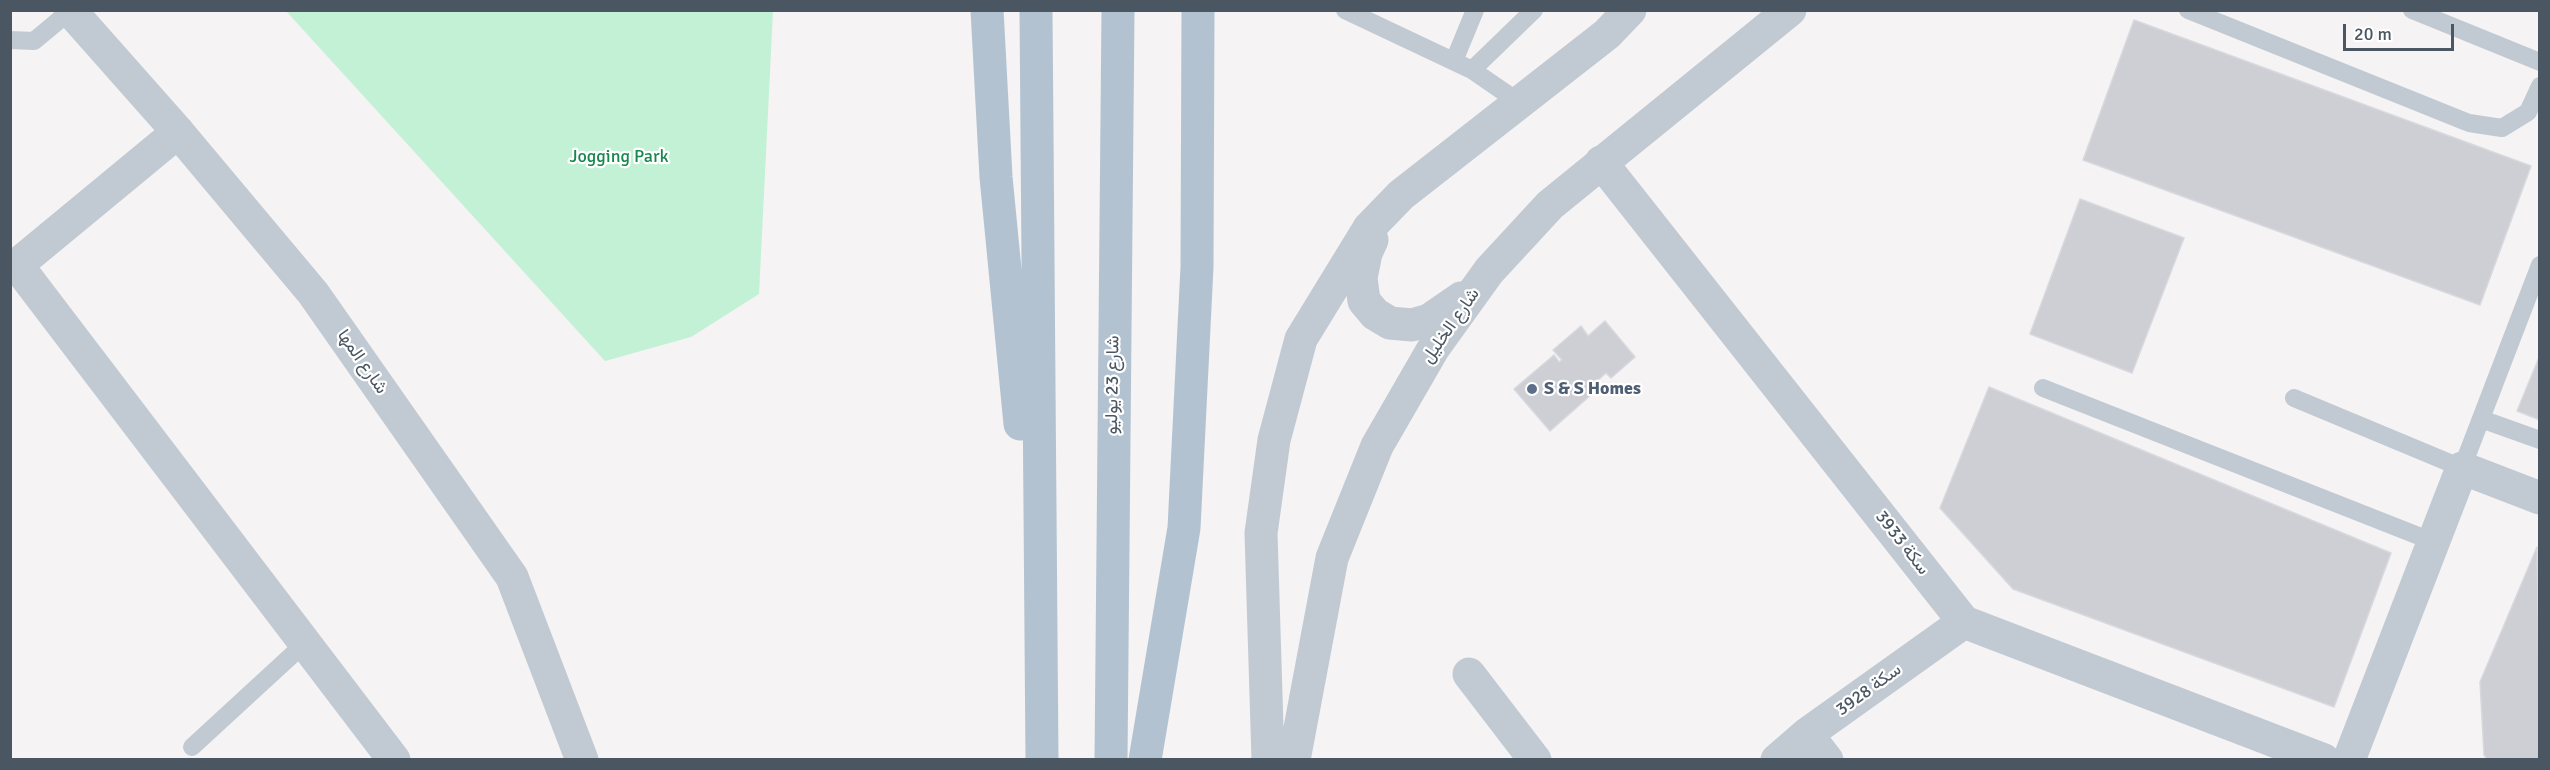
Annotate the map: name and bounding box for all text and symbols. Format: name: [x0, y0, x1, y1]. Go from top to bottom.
scale bar: [2346, 12, 2457, 50]
text: 20 m: [2354, 23, 2392, 45]
park label: Jogging Park: [569, 146, 669, 168]
street label: شارع الخليل: [1417, 284, 1485, 368]
street label: شارع المها: [332, 326, 392, 398]
street label: شارع 23 يوليو: [1101, 335, 1125, 435]
place label: S & S Homes: [1544, 378, 1641, 400]
marker: S & S Homes: [1525, 382, 1539, 396]
street label: سكة 3933: [1870, 507, 1934, 579]
street label: سكة 3928: [1832, 659, 1906, 721]

